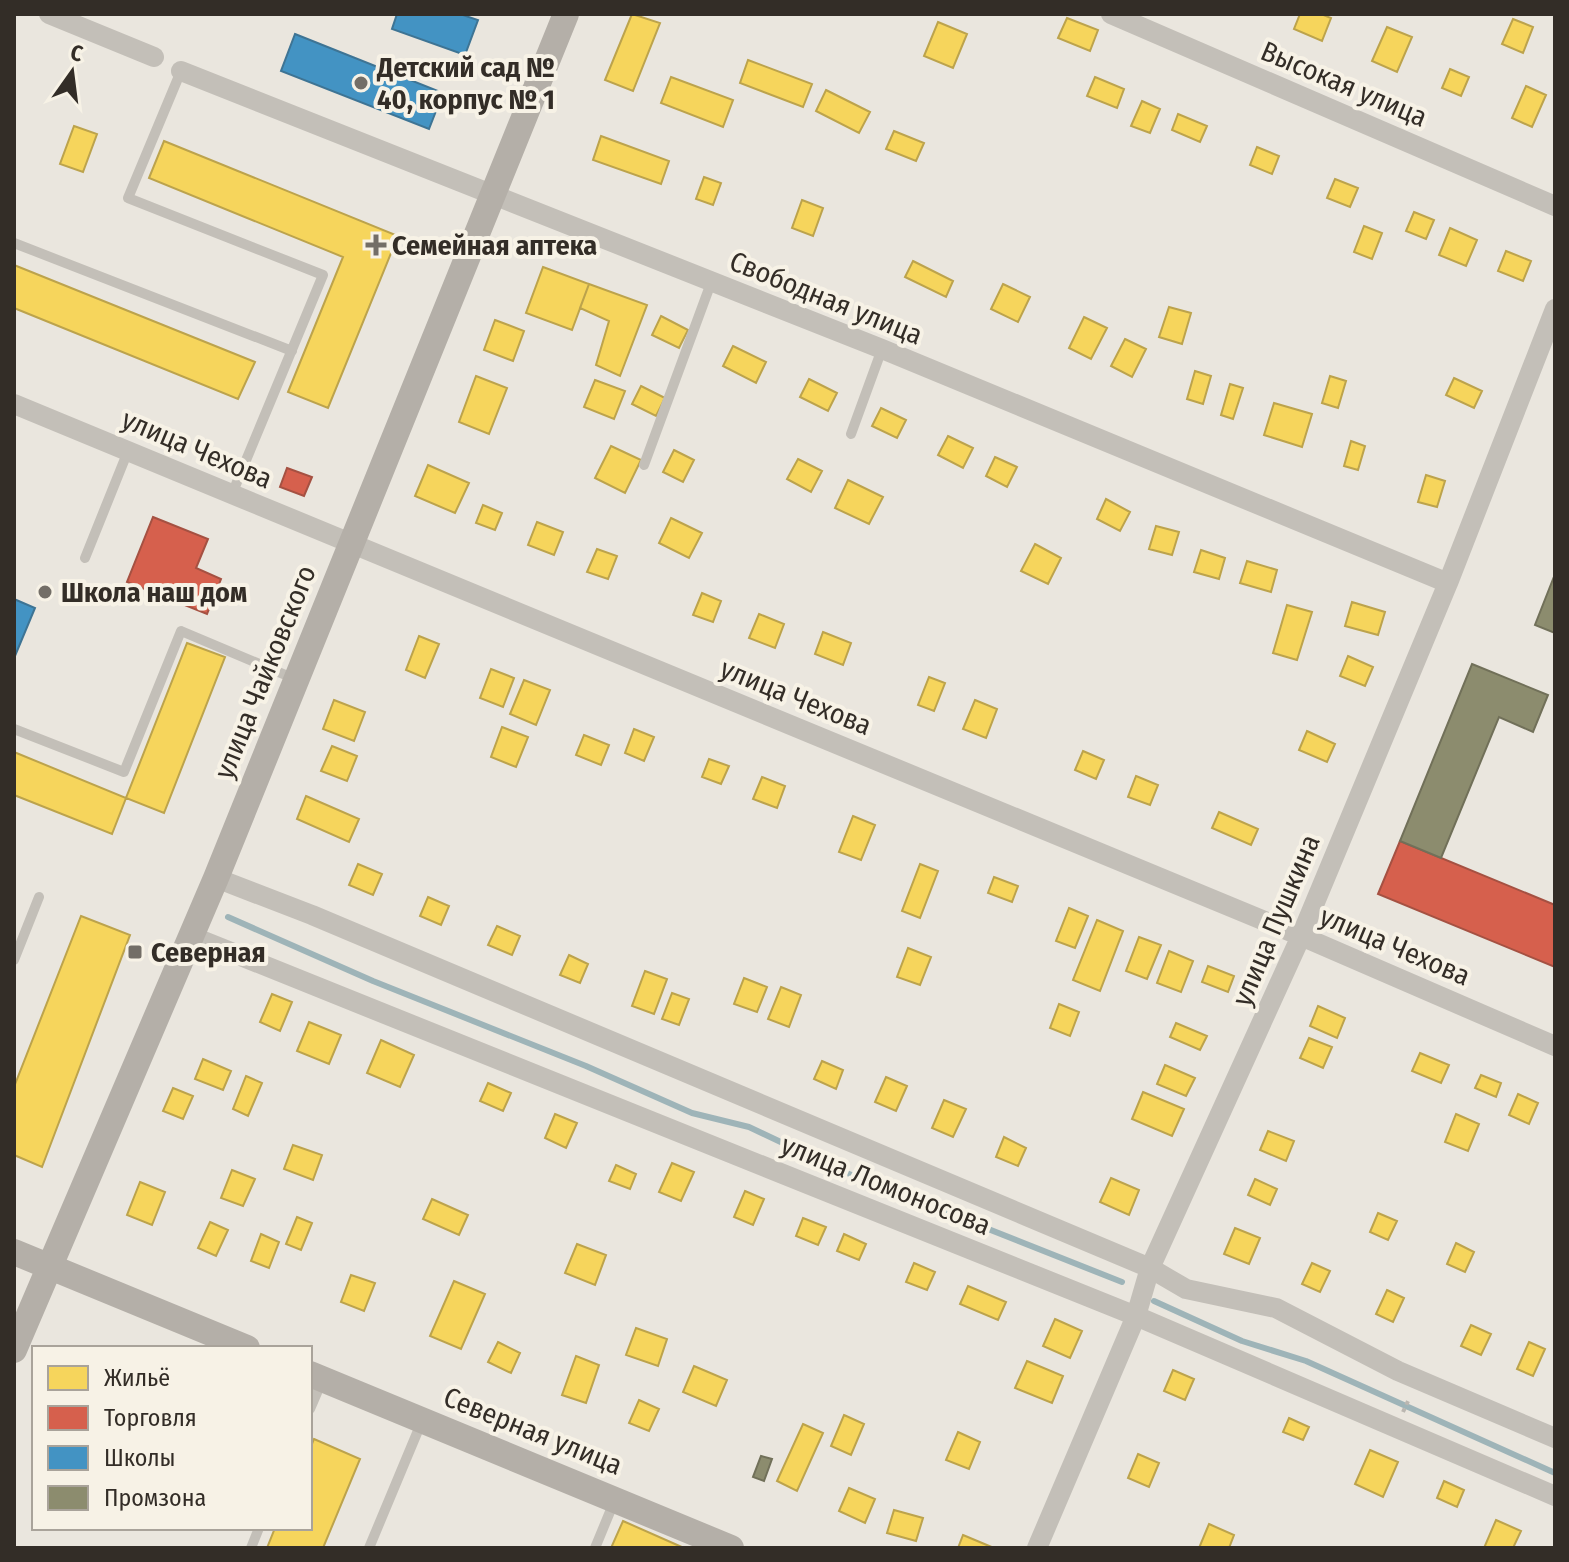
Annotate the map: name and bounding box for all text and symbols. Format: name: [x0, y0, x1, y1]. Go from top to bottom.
north arrow: [32, 32, 112, 112]
street label: Высокая улица: [1256, 34, 1432, 134]
text: С: [68, 39, 86, 68]
place label: Детский сад № 40, корпус № 1: [376, 51, 555, 116]
marker: Детский сад № 40, корпус № 1: [352, 74, 370, 92]
place label: Семейная аптека: [392, 229, 597, 262]
marker: Семейная аптека: [367, 236, 385, 254]
street label: Свободная улица: [725, 244, 927, 352]
street label: улица Чехова: [117, 403, 277, 495]
street label: улица Чайковского: [207, 561, 323, 783]
place label: Школа наш дом: [61, 576, 247, 609]
marker: Школа наш дом: [36, 583, 54, 601]
street label: улица Чехова: [716, 652, 876, 742]
street label: улица Пушкина: [1225, 829, 1327, 1011]
street label: улица Чехова: [1315, 900, 1475, 992]
place label: Северная: [151, 936, 266, 969]
marker: Северная: [126, 943, 144, 961]
street label: улица Ломоносова: [776, 1128, 996, 1242]
legend: [32, 1346, 312, 1530]
text: Жильё: [104, 1364, 170, 1392]
street label: Северная улица: [439, 1380, 627, 1482]
text: Торговля: [104, 1404, 197, 1432]
text: Школы: [104, 1444, 176, 1472]
text: Промзона: [104, 1484, 206, 1512]

